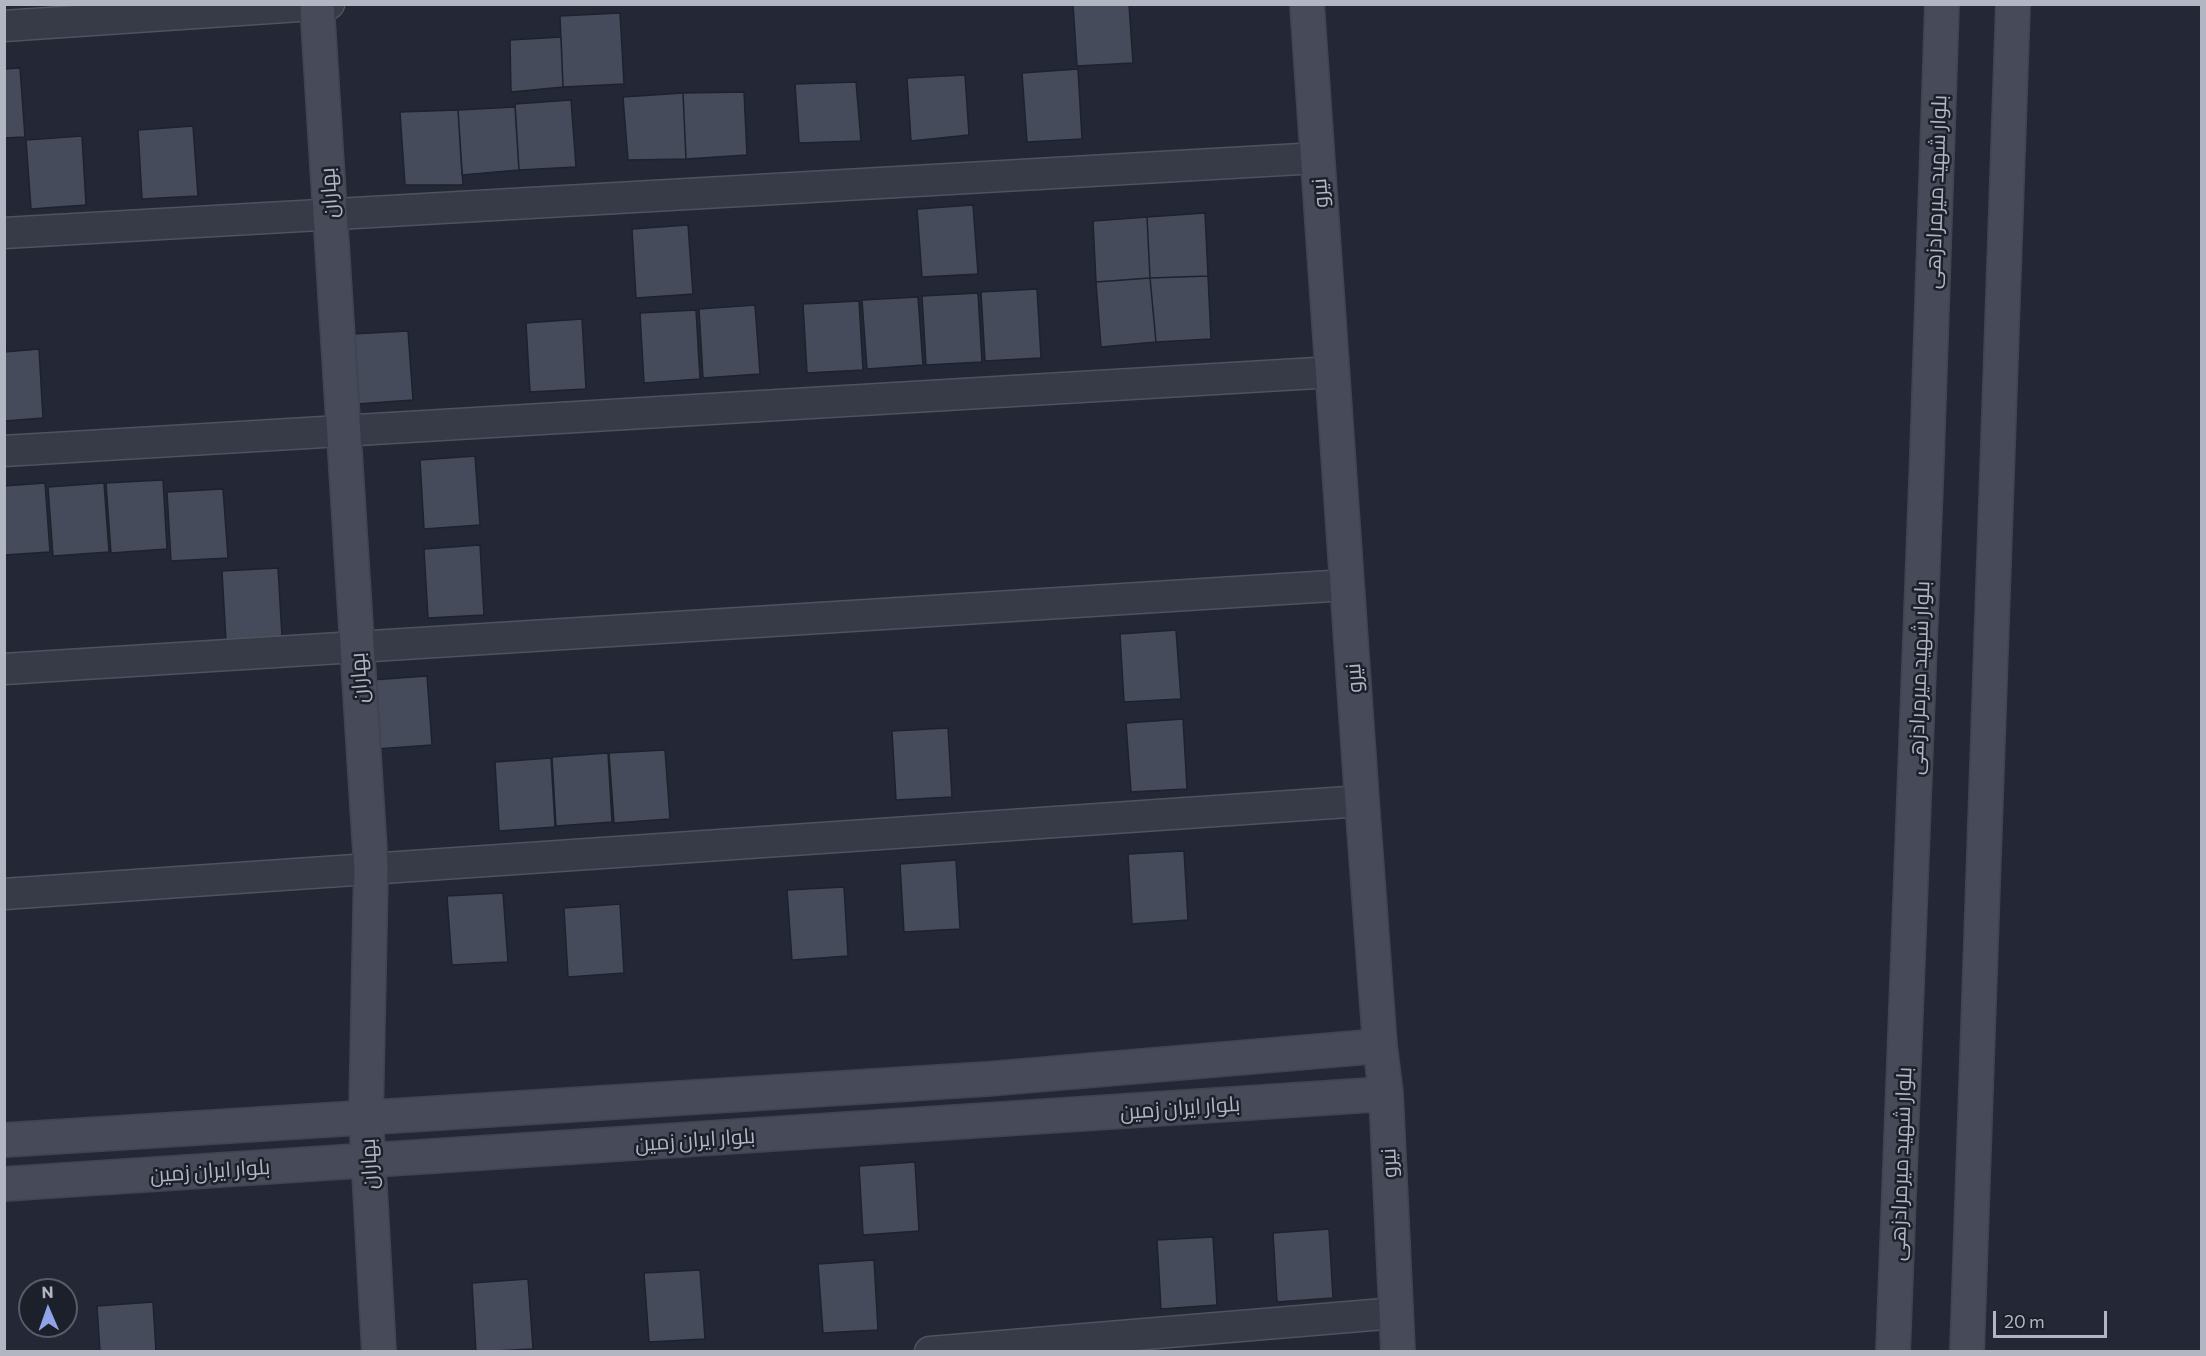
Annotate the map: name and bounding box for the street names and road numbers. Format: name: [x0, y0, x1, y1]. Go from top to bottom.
street label: بلوار شهید میرمرادزهی: [1920, 94, 1952, 290]
street label: بهاران: [315, 167, 343, 219]
street label: نیرو: [1306, 177, 1334, 209]
street label: بلوار شهید میرمرادزهی: [1903, 580, 1935, 776]
street label: بهاران: [345, 652, 373, 704]
street label: نیرو: [1340, 662, 1368, 694]
street label: بلوار شهید میرمرادزهی: [1885, 1066, 1917, 1262]
street label: بلوار ایران زمین: [1119, 1091, 1241, 1125]
street label: بلوار ایران زمین: [634, 1123, 756, 1157]
street label: بهاران: [355, 1138, 383, 1190]
street label: نیرو: [1376, 1148, 1402, 1178]
street label: بلوار ایران زمین: [149, 1154, 271, 1188]

